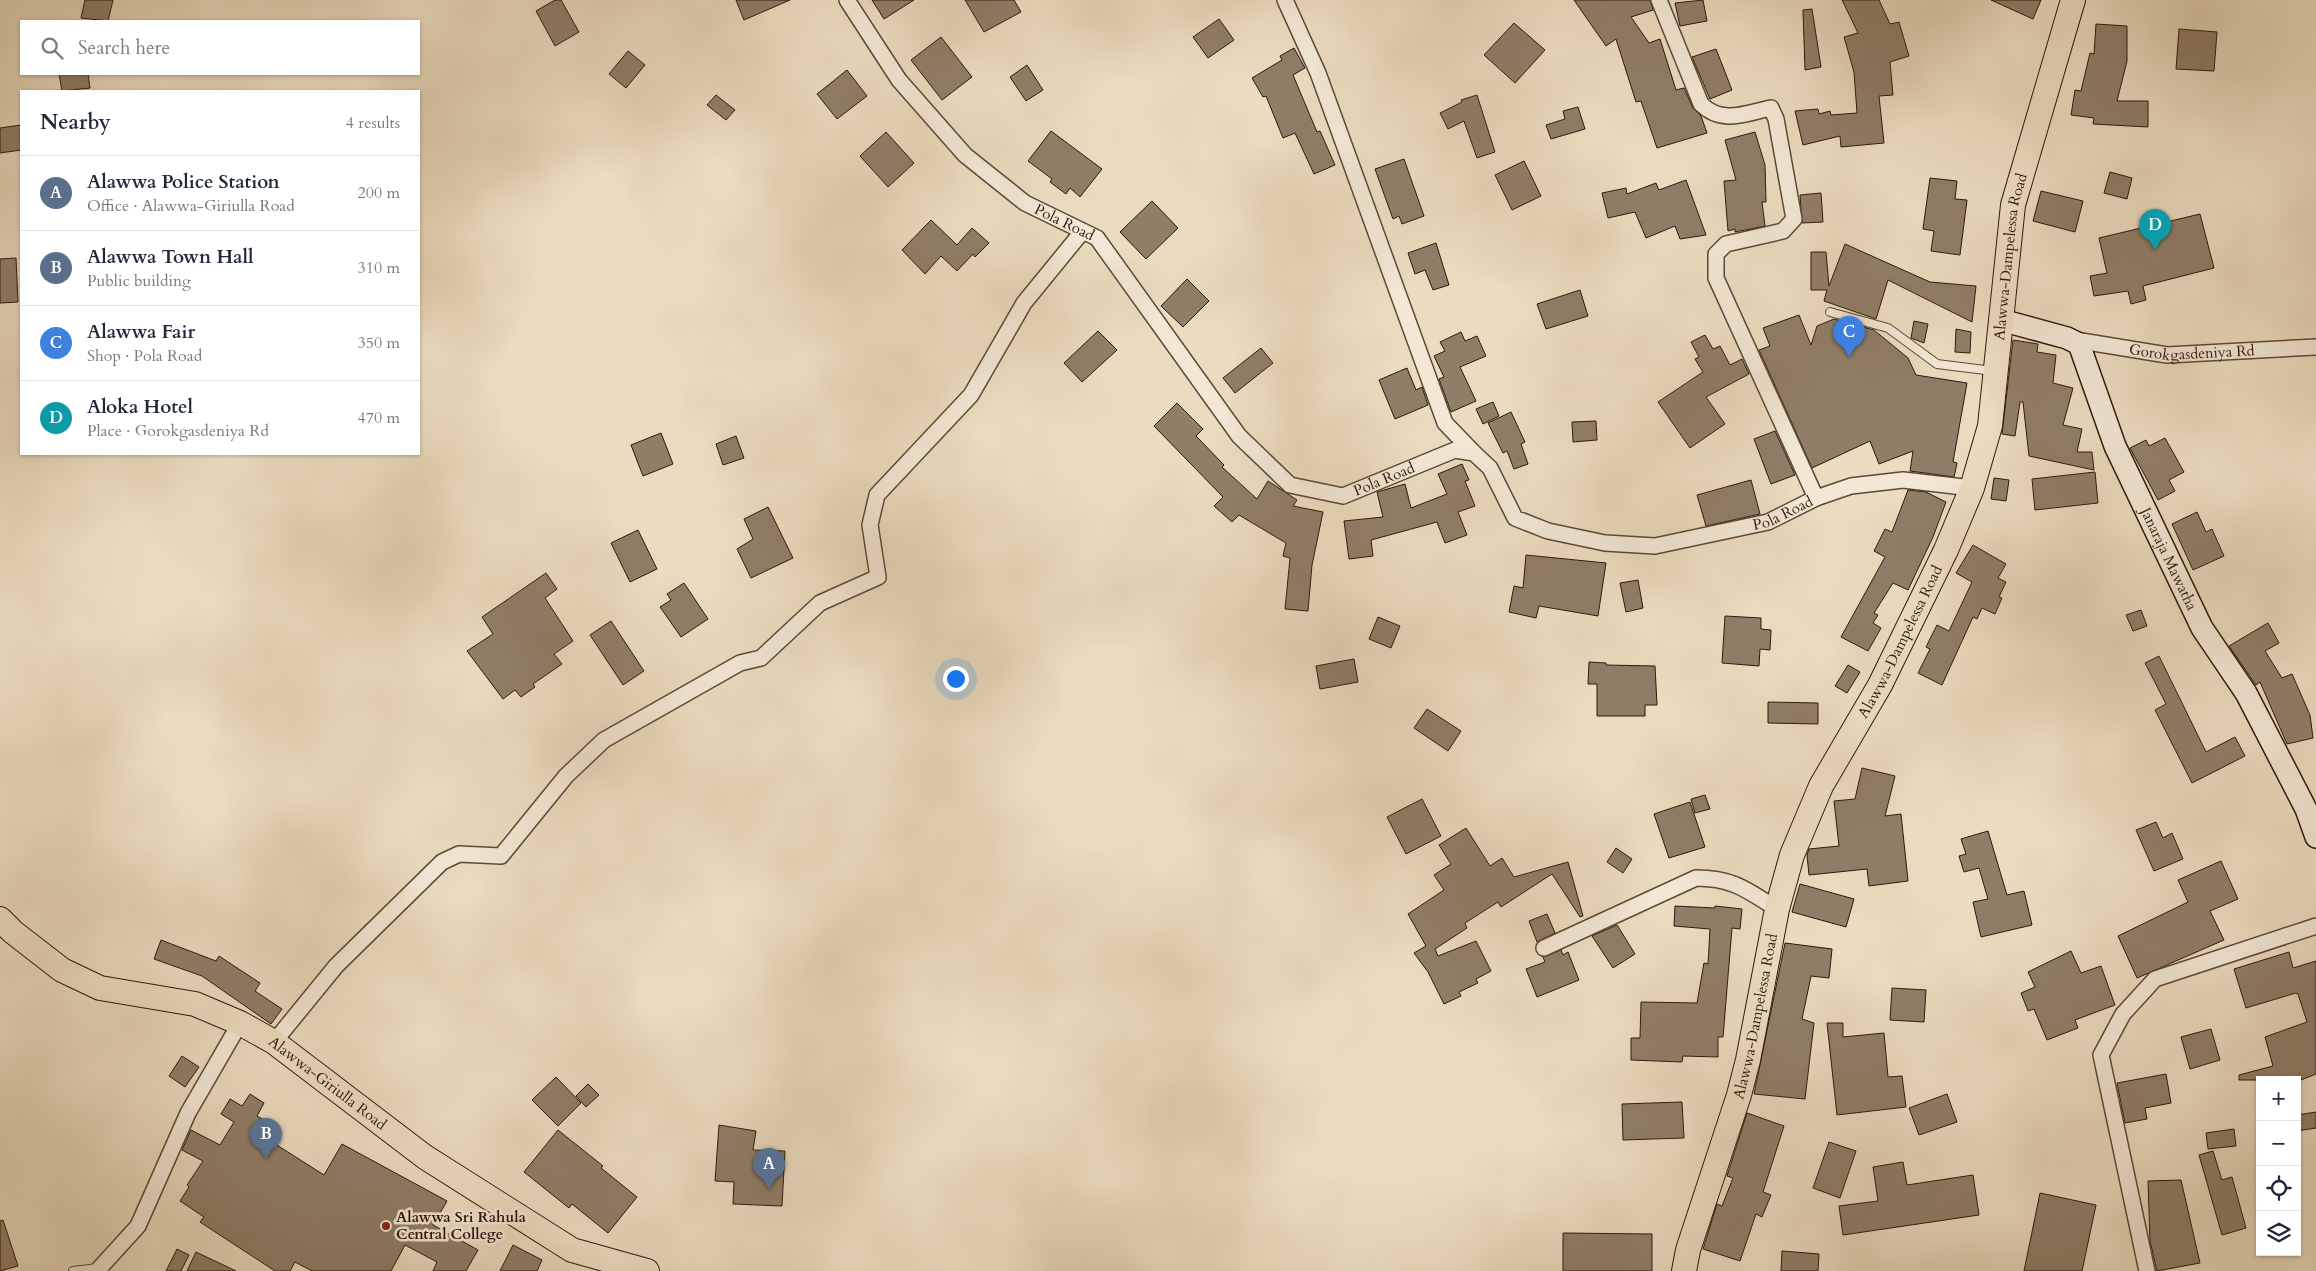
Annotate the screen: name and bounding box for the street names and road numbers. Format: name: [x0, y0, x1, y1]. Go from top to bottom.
street label: Alawwa-Dampelessa Road: [1989, 171, 2032, 341]
street label: Pola Road: [1031, 199, 1098, 245]
street label: Gorokgasdeniya Rd: [2128, 339, 2255, 365]
street label: Pola Road: [1350, 458, 1418, 501]
street label: Pola Road: [1751, 491, 1816, 535]
street label: Janaraja Mawatha: [2135, 502, 2202, 614]
street label: Alawwa-Dampelessa Road: [1853, 562, 1947, 722]
street label: Alawwa-Dampelessa Road: [1728, 932, 1782, 1101]
street label: Alawwa-Giriulla Road: [265, 1031, 391, 1134]

